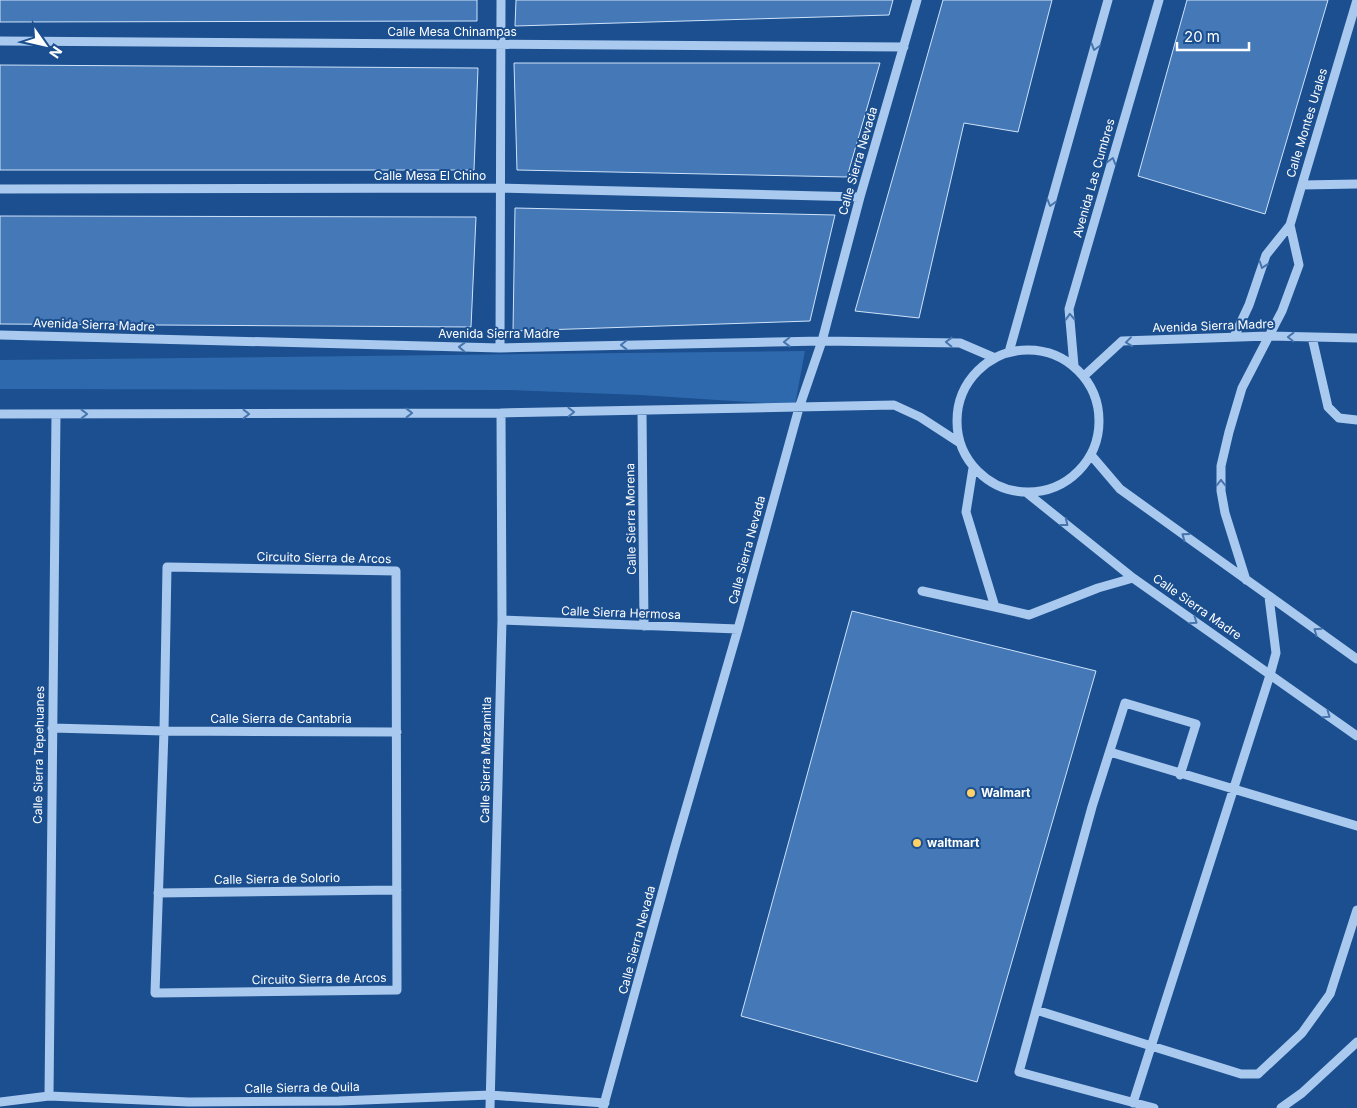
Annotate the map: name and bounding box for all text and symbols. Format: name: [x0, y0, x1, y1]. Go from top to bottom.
north arrow: [20, 20, 70, 70]
scale bar: [1177, 20, 1250, 52]
street label: Calle Mesa Chinampas: [387, 24, 517, 39]
text: 20 m: [1184, 27, 1220, 46]
one-way arrow: [1091, 42, 1101, 51]
text: N: [46, 43, 66, 62]
street label: Calle Montes Urales: [1283, 66, 1330, 179]
street label: Calle Sierra Nevada: [835, 105, 880, 217]
street label: Avenida Las Cumbres: [1069, 117, 1118, 239]
one-way arrow: [1107, 157, 1117, 165]
street label: Calle Mesa El Chino: [374, 168, 486, 183]
one-way arrow: [1046, 199, 1057, 208]
one-way arrow: [1259, 260, 1269, 269]
one-way arrow: [1065, 313, 1076, 321]
street label: Avenida Sierra Madre: [33, 315, 155, 334]
street label: Avenida Sierra Madre: [1152, 316, 1274, 335]
street label: Avenida Sierra Madre: [438, 326, 560, 341]
one-way arrow: [1287, 331, 1295, 342]
one-way arrow: [1124, 336, 1132, 347]
one-way arrow: [782, 337, 790, 347]
one-way arrow: [945, 337, 952, 347]
one-way arrow: [620, 340, 628, 351]
one-way arrow: [458, 342, 466, 352]
one-way arrow: [568, 407, 575, 417]
one-way arrow: [405, 408, 413, 419]
one-way arrow: [80, 409, 88, 419]
one-way arrow: [242, 409, 250, 419]
street label: Calle Sierra Morena: [622, 463, 639, 575]
one-way arrow: [1216, 478, 1226, 486]
street label: Calle Sierra Nevada: [725, 494, 768, 606]
one-way arrow: [1059, 518, 1068, 526]
one-way arrow: [1181, 533, 1191, 542]
street label: Circuito Sierra de Arcos: [256, 549, 392, 566]
street label: Calle Sierra Madre: [1150, 570, 1245, 643]
street label: Calle Sierra Hermosa: [561, 603, 681, 622]
one-way arrow: [1189, 615, 1198, 624]
one-way arrow: [1313, 628, 1323, 637]
street label: Calle Sierra Tepehuanes: [30, 686, 47, 824]
street label: Calle Sierra Mazamitla: [477, 697, 494, 823]
one-way arrow: [1321, 709, 1331, 718]
street label: Calle Sierra de Cantabria: [210, 711, 352, 726]
place label: Walmart: [981, 785, 1031, 800]
marker: Walmart: [965, 787, 977, 799]
place label: waltmart: [927, 835, 980, 850]
marker: waltmart: [911, 837, 923, 849]
street label: Calle Sierra de Solorio: [214, 870, 340, 887]
street label: Calle Sierra Nevada: [615, 884, 658, 996]
street label: Circuito Sierra de Arcos: [251, 970, 387, 987]
street label: Calle Sierra de Quila: [244, 1079, 360, 1096]

